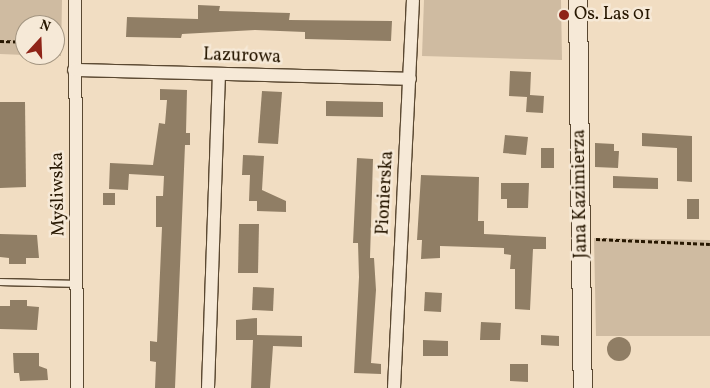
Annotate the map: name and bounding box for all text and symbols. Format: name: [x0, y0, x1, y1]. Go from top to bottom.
place label: Os. Las 01: [574, 4, 651, 26]
marker: Os. Las 01: [558, 9, 570, 21]
north arrow: [15, 15, 65, 65]
text: N: [37, 16, 53, 37]
street label: Lazurowa: [203, 45, 281, 69]
street label: Jana Kazimierza: [569, 129, 593, 259]
street label: Pionierska: [373, 150, 399, 236]
street label: Myśliwska: [47, 152, 71, 236]

